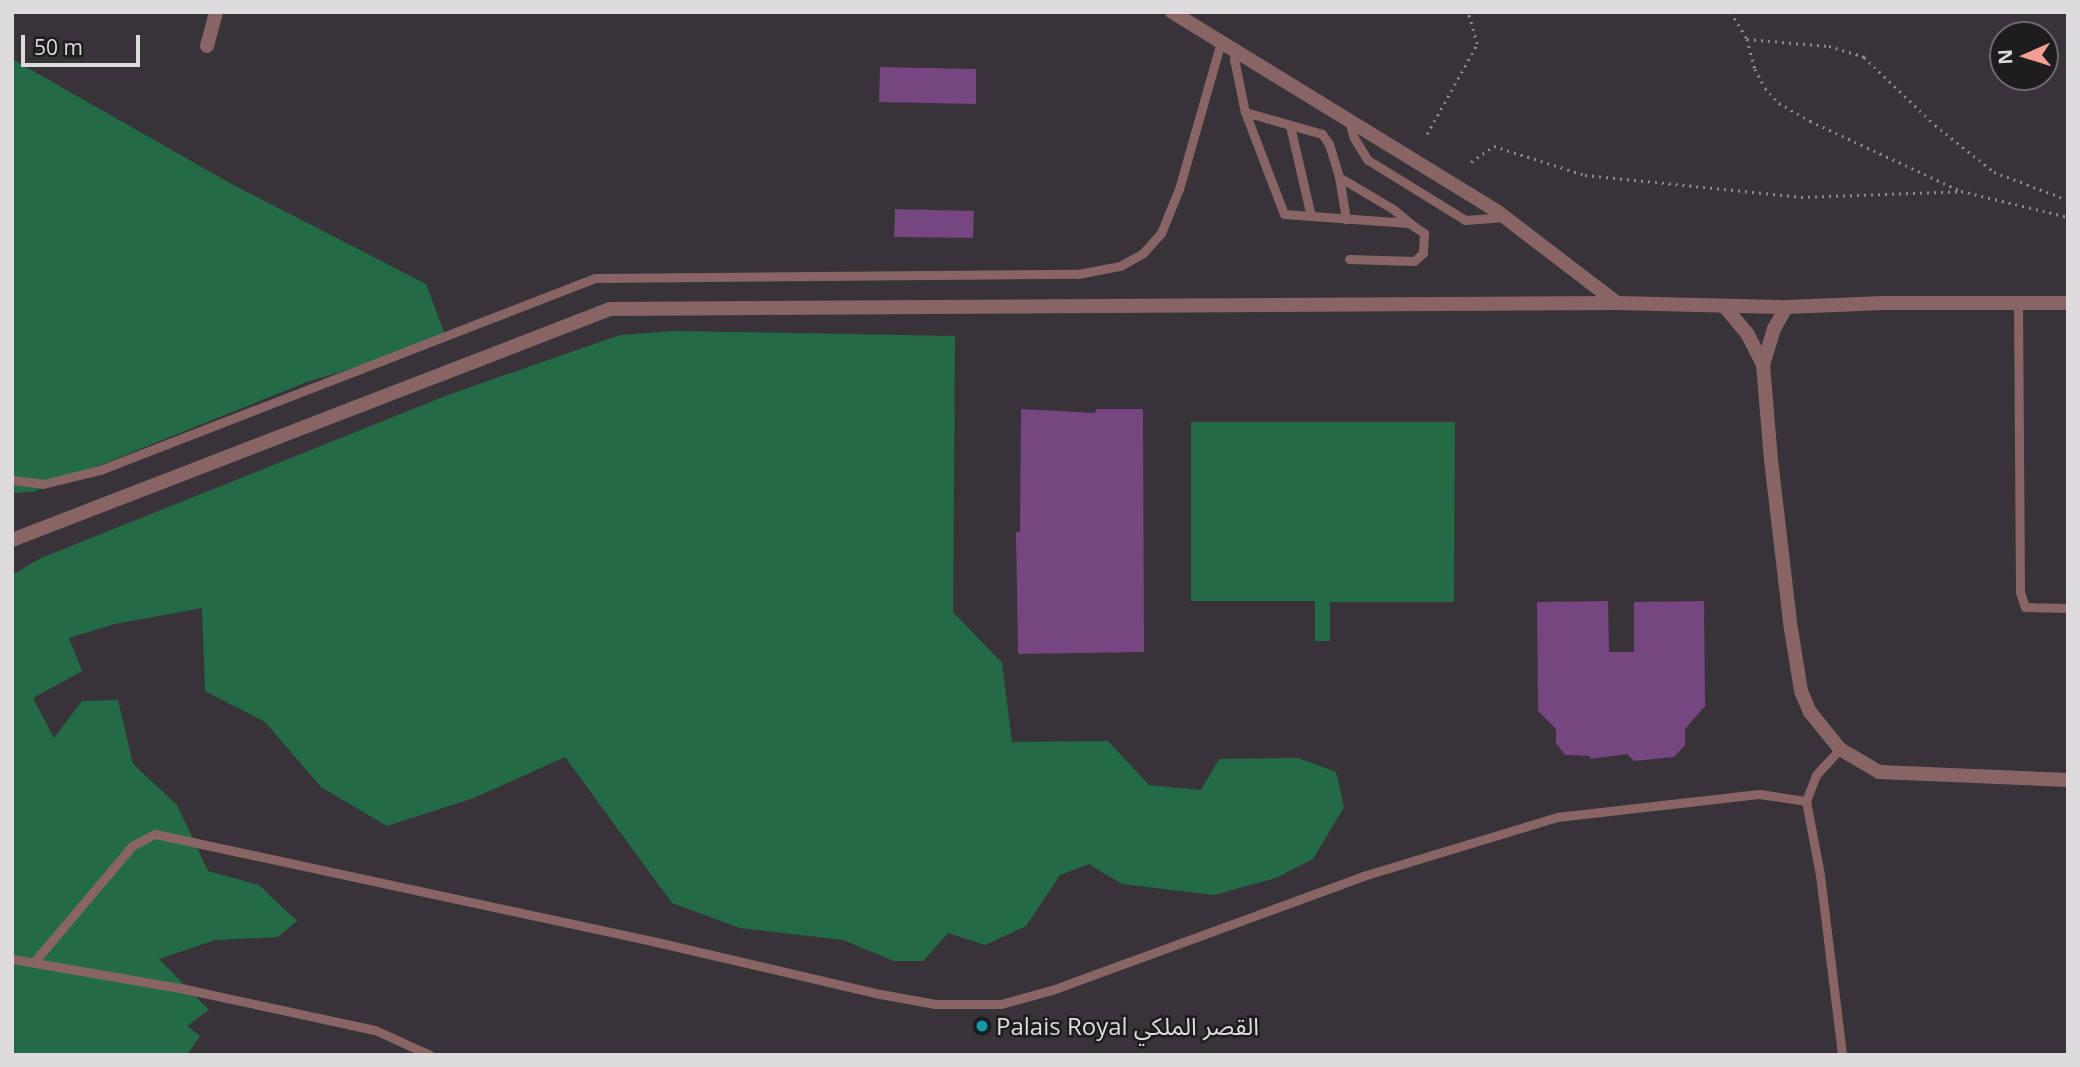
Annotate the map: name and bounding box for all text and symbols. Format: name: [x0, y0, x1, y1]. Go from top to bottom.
scale bar: [24, 21, 144, 65]
north arrow: [1989, 21, 2059, 91]
text: 50 m: [34, 33, 83, 61]
text: N: [1992, 49, 2018, 65]
place label: Palais Royal القصر الملكي: [996, 1012, 1259, 1040]
marker: Palais Royal القصر الملكي: [974, 1018, 990, 1034]

